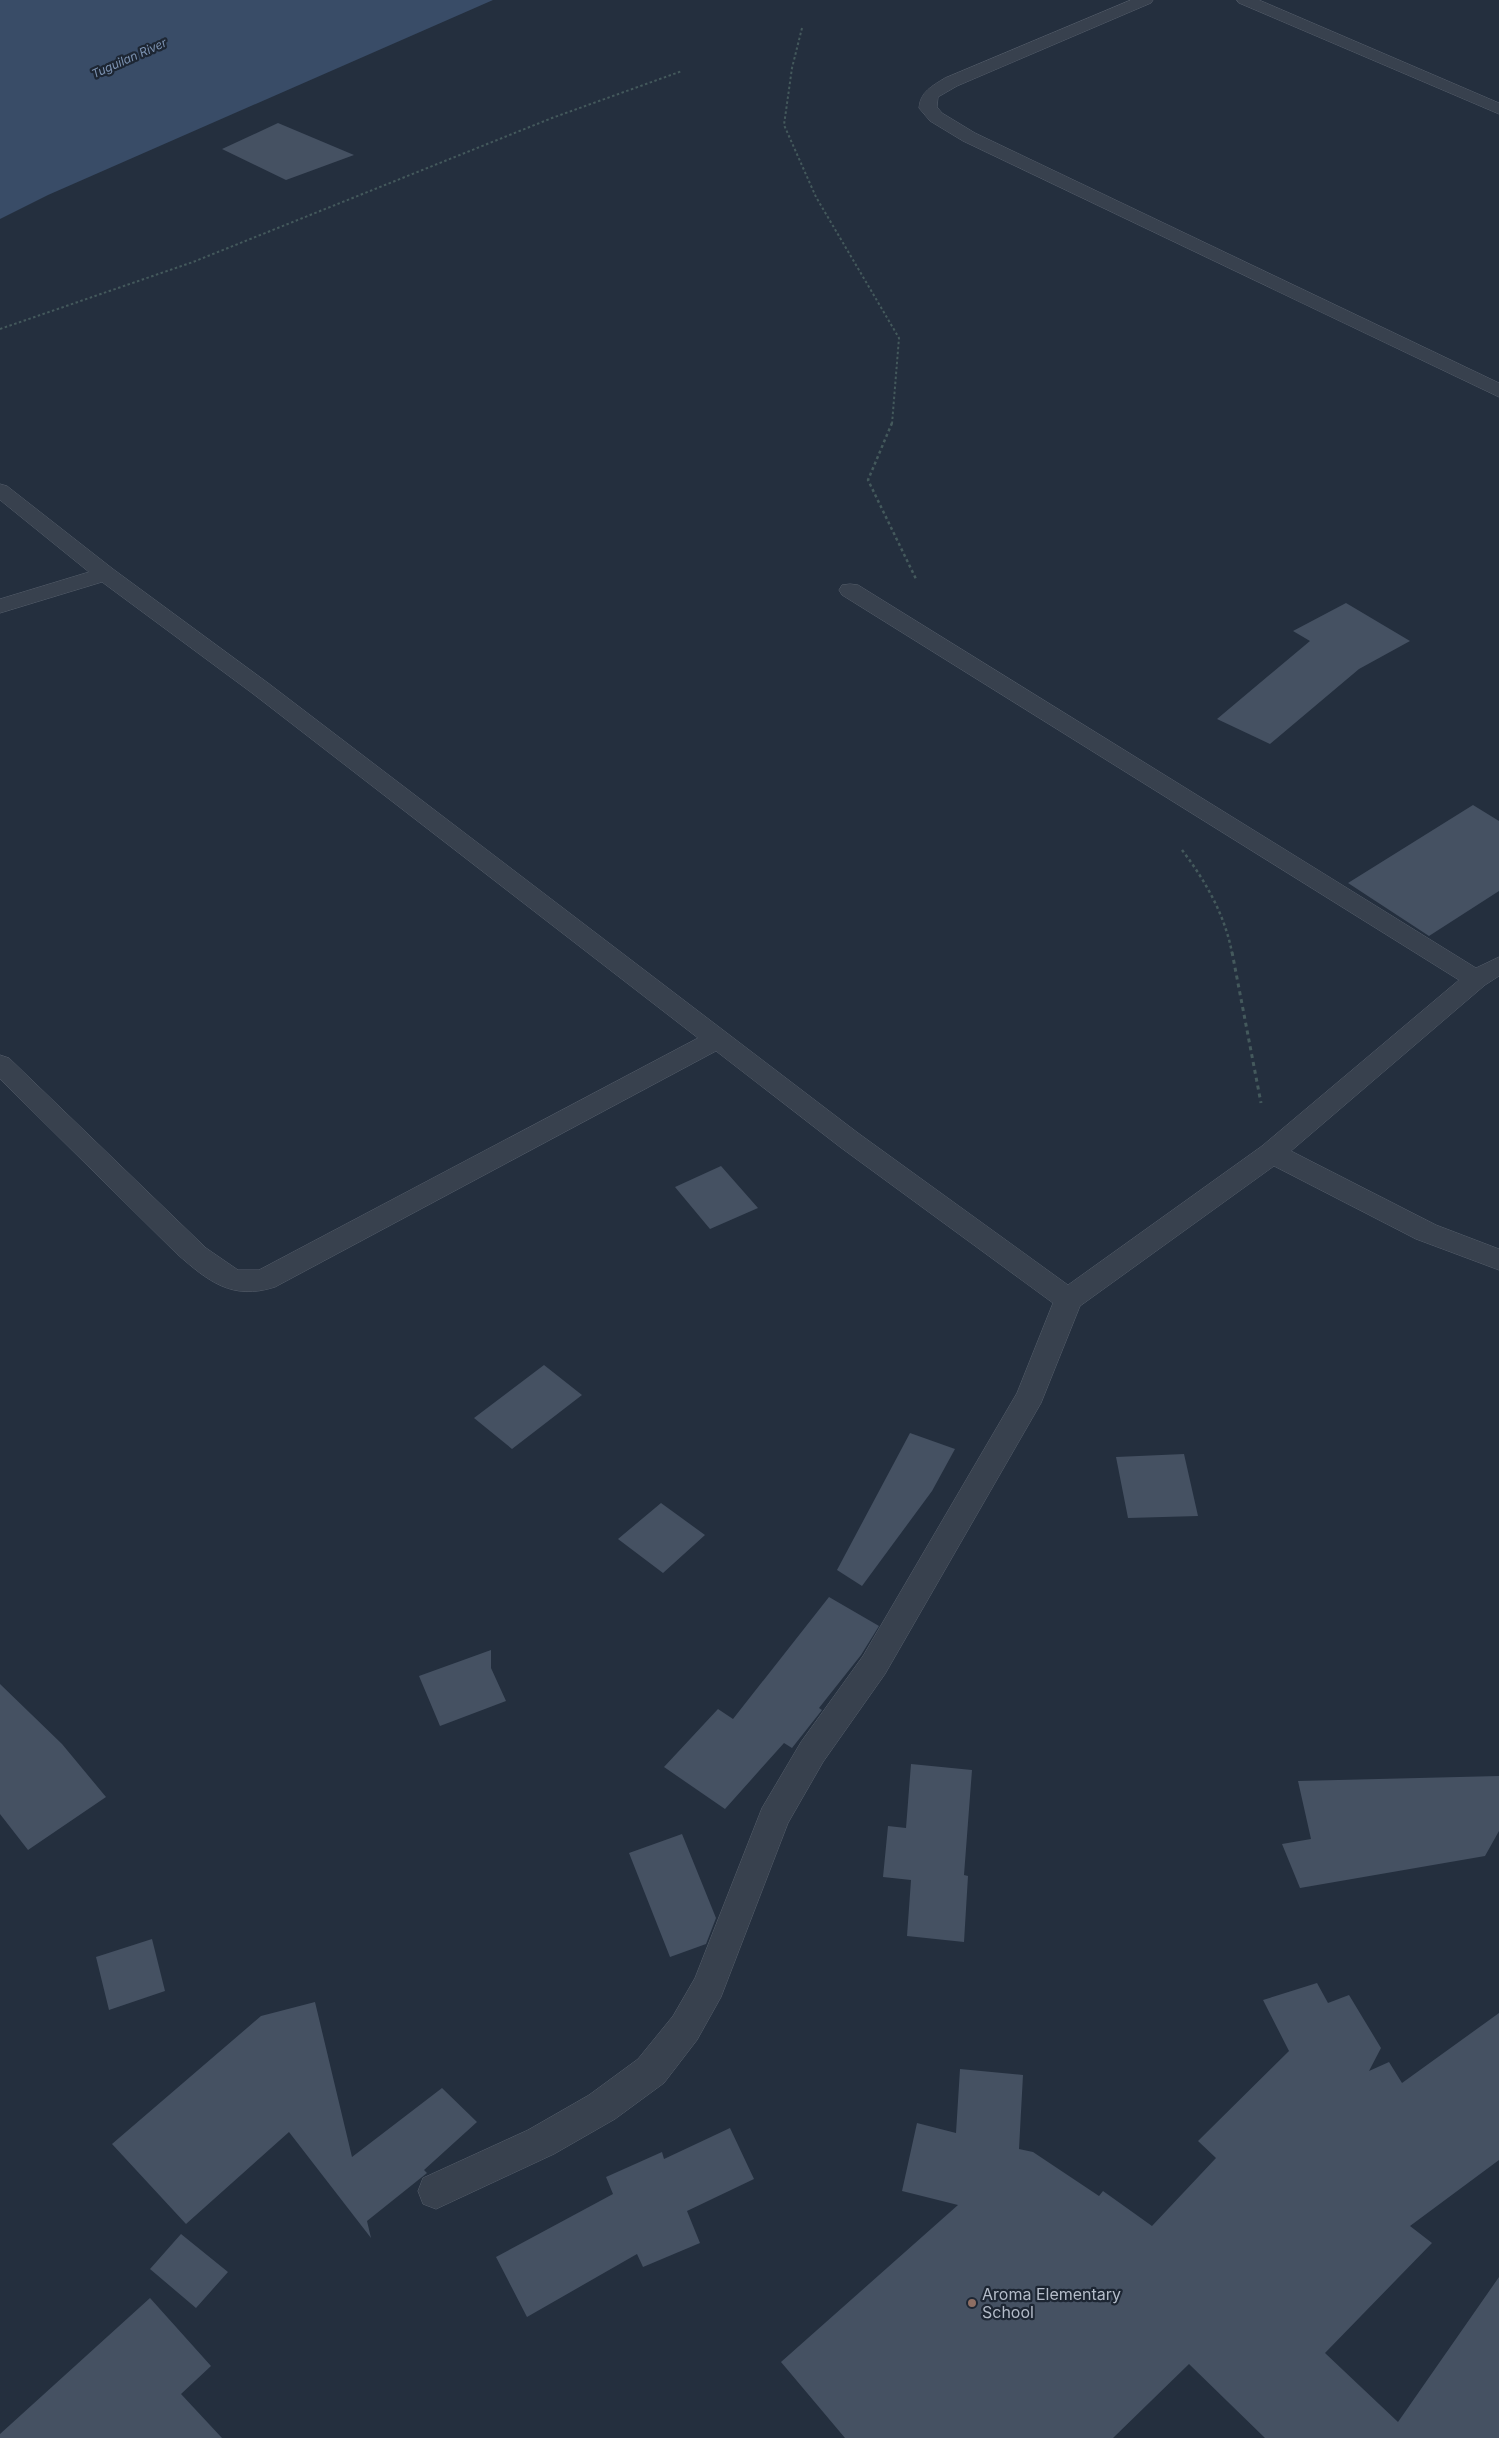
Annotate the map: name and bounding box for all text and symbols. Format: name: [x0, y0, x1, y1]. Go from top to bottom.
water label: Tuguilan River: [89, 35, 169, 81]
place label: Aroma Elementary School: [982, 2284, 1121, 2322]
marker: Aroma Elementary School: [966, 2297, 978, 2309]

